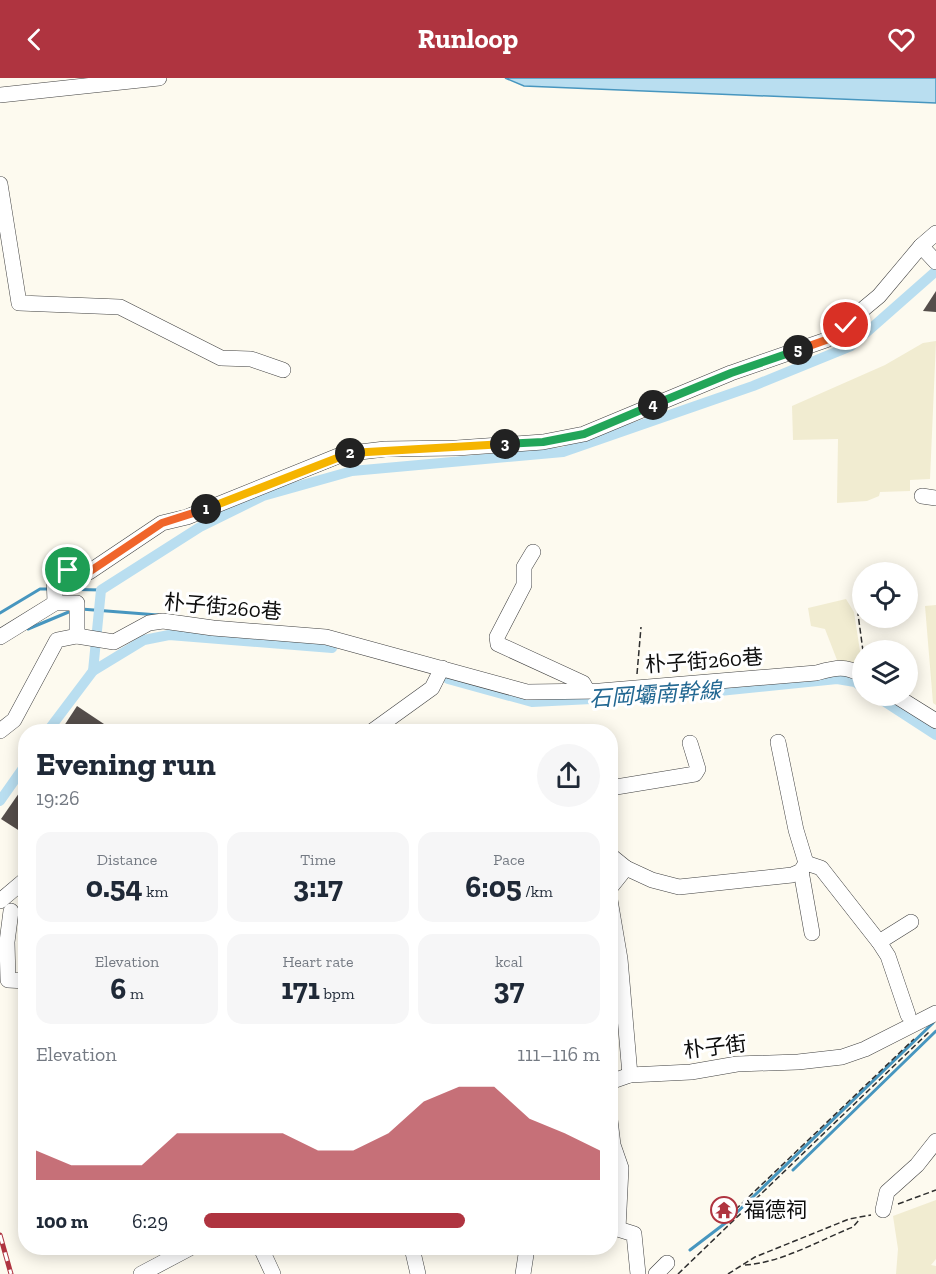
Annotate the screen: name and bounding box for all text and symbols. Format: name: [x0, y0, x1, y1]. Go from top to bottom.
icon: back: [18, 23, 51, 56]
text: Runloop: [418, 23, 518, 55]
icon: heart: [885, 23, 918, 56]
pin: [820, 299, 871, 350]
icon: check: [829, 308, 862, 341]
pin: 5: [783, 335, 813, 365]
text: 5: [794, 340, 802, 359]
pin: 4: [638, 390, 668, 420]
text: 4: [648, 395, 658, 414]
pin: 3: [490, 429, 520, 459]
text: 3: [501, 434, 509, 453]
pin: 2: [335, 438, 365, 468]
text: 2: [346, 443, 354, 462]
pin: 1: [191, 494, 221, 524]
text: 1: [203, 499, 209, 518]
pin: [42, 544, 93, 595]
icon: arrive: [51, 553, 84, 586]
map controls: [852, 562, 918, 706]
button: locate: [852, 562, 918, 628]
street label: 朴子街260巷: [163, 589, 283, 624]
button: layers: [852, 640, 918, 706]
street label: 朴子街260巷: [644, 644, 764, 677]
water label: 石岡壩南幹線: [588, 676, 725, 713]
text: Evening run: [36, 744, 216, 783]
button: share: [537, 744, 600, 807]
text: 19:26: [36, 786, 80, 810]
text: Distance: [97, 850, 157, 869]
text: Time: [300, 850, 336, 869]
text: Pace: [493, 850, 525, 869]
text: 0.54: [86, 869, 143, 905]
text: 3:17: [293, 869, 343, 905]
text: 6:05: [465, 869, 522, 905]
text: km: [143, 882, 168, 901]
text: /km: [522, 882, 553, 901]
text: Elevation: [95, 952, 159, 971]
text: Heart rate: [282, 952, 354, 971]
text: kcal: [495, 952, 523, 971]
text: 6: [110, 971, 126, 1007]
text: 171: [281, 971, 320, 1007]
text: 37: [494, 971, 524, 1007]
text: m: [126, 984, 144, 1003]
text: bpm: [320, 984, 355, 1003]
street label: 朴子街: [682, 1030, 748, 1063]
text: Elevation: [36, 1042, 117, 1066]
text: 111–116 m: [517, 1042, 600, 1066]
temple icon: 福德祠: [709, 1195, 739, 1225]
place label: 福德祠: [744, 1197, 807, 1222]
text: 100 m: [36, 1209, 88, 1233]
text: 6:29: [132, 1209, 168, 1233]

